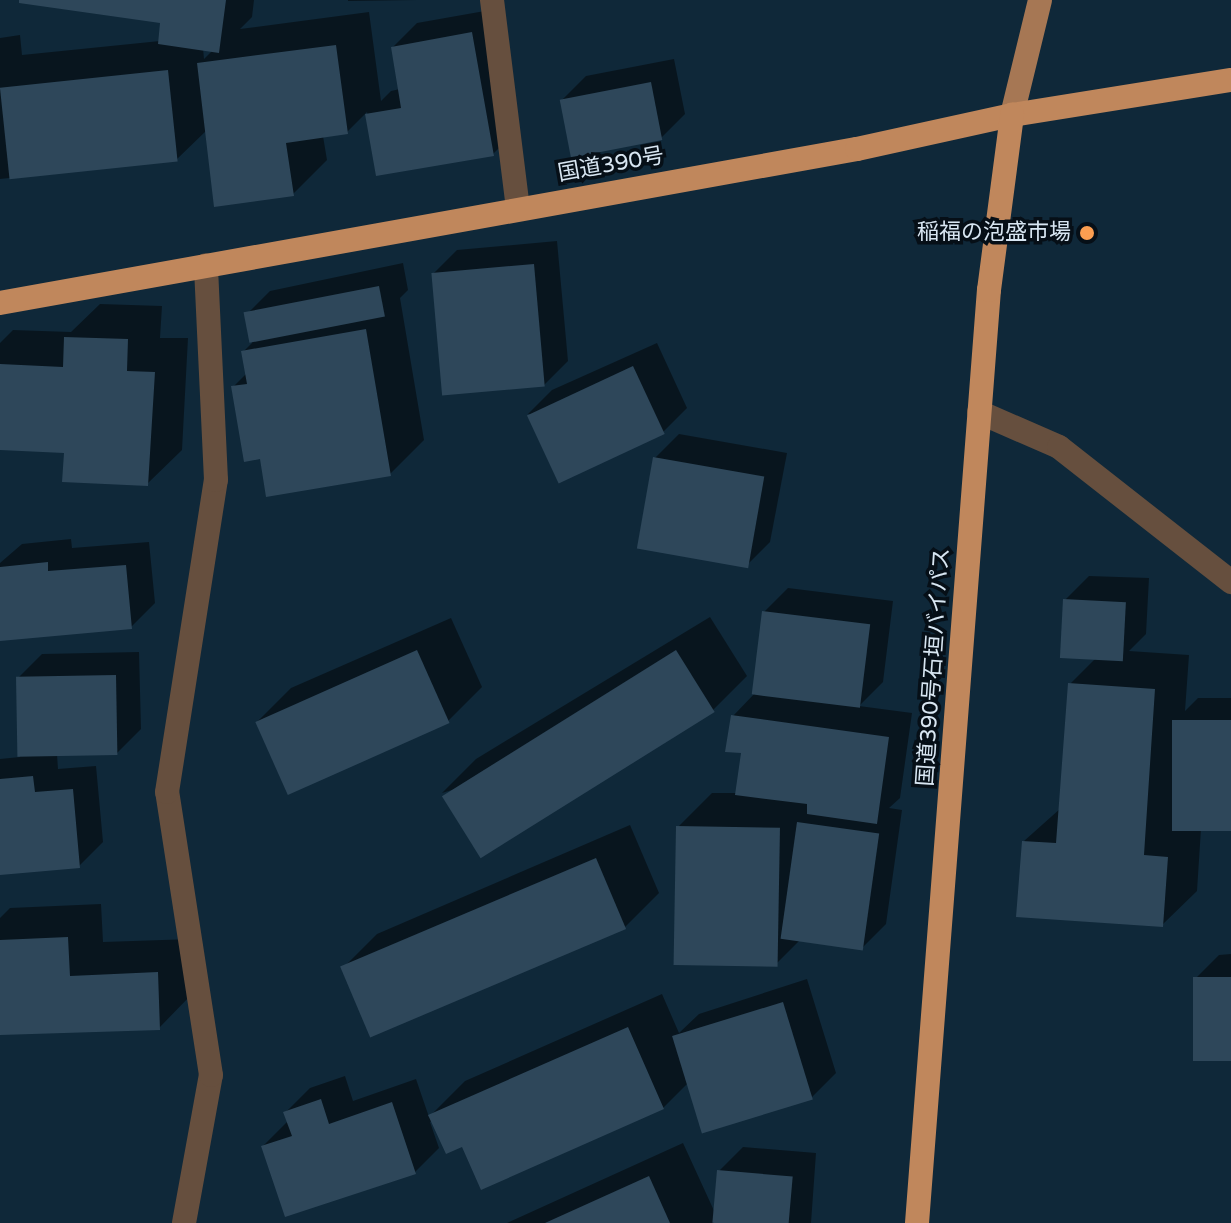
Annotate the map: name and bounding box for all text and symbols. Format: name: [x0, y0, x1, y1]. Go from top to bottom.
street label: 国道390号: [556, 143, 666, 187]
place label: 稲福の泡盛市場: [917, 220, 1071, 246]
marker: 稲福の泡盛市場: [1078, 224, 1096, 242]
street label: 国道390号石垣バイパス: [912, 547, 956, 787]

